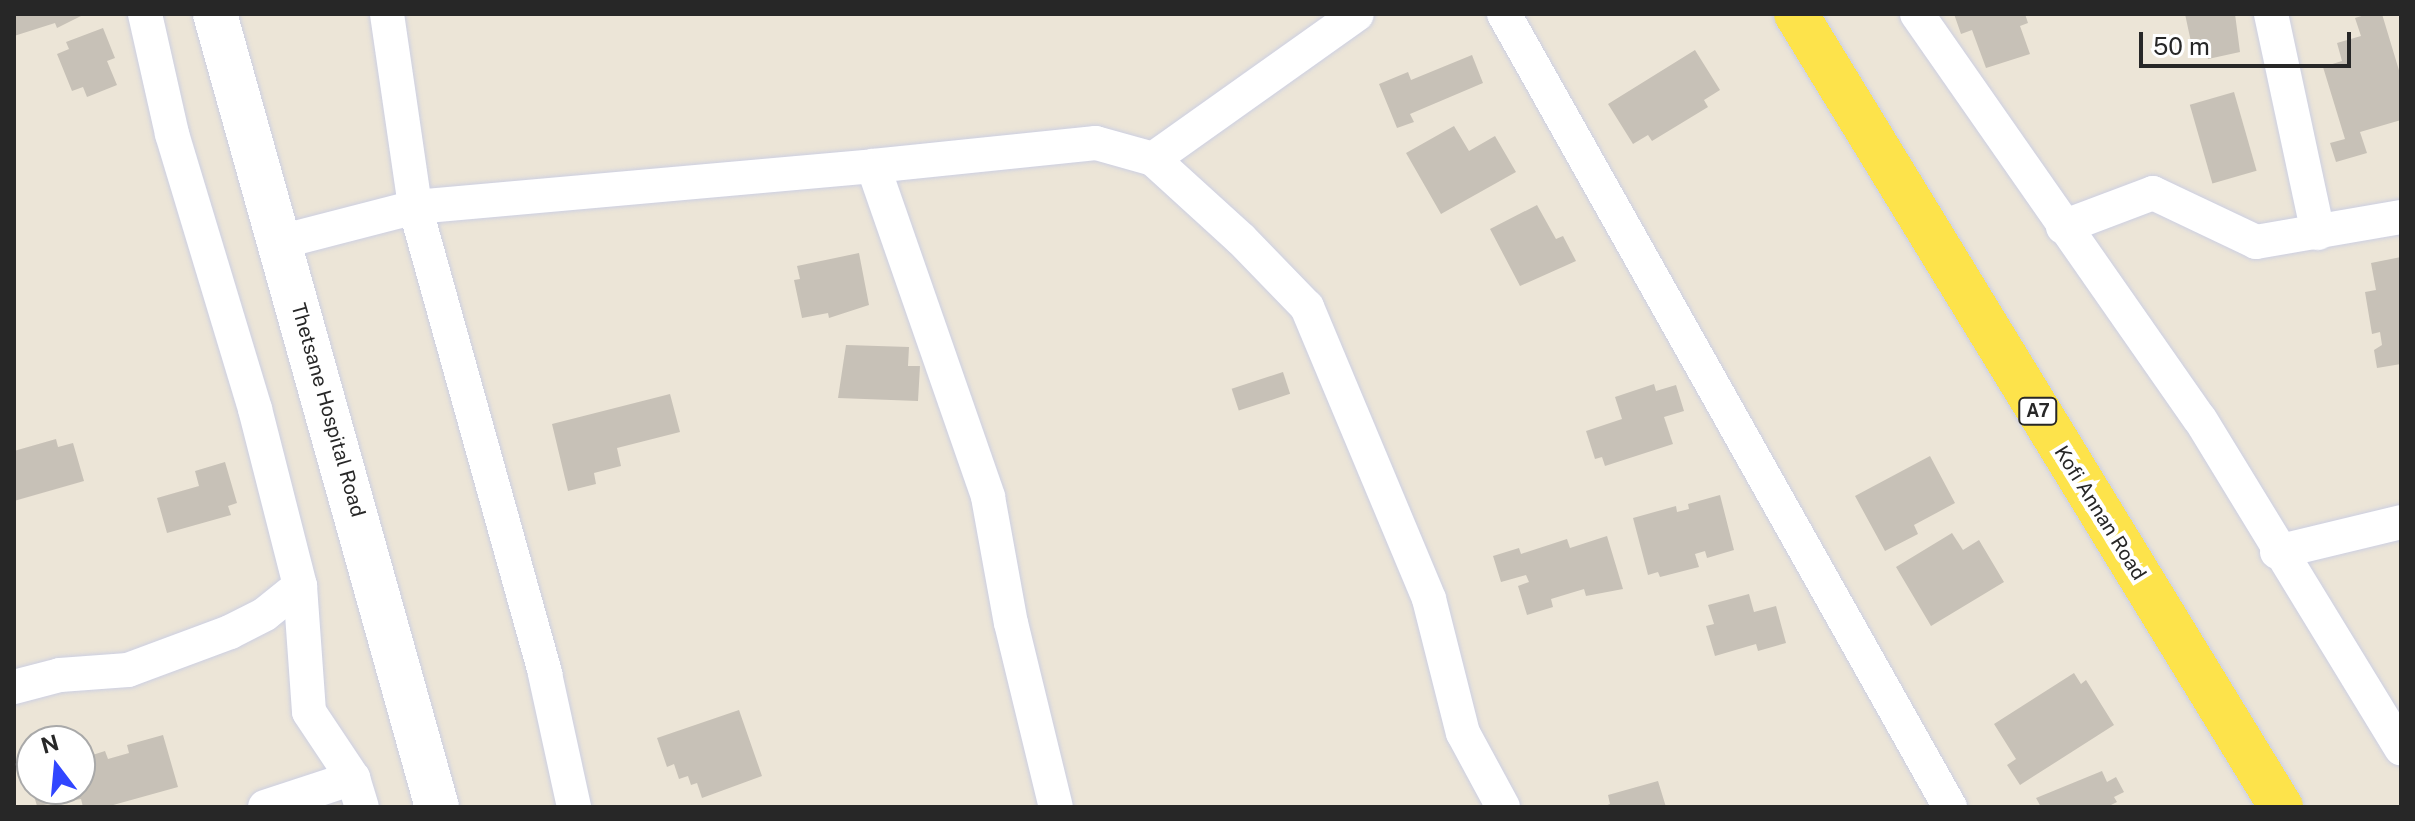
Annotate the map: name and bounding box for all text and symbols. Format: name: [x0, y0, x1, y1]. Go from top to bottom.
scale bar: [2143, 16, 2355, 66]
text: 50 m: [2153, 32, 2210, 60]
street label: Thetsane Hospital Road: [286, 300, 370, 520]
road number: A7: [2018, 397, 2058, 425]
street label: Kofi Annan Road: [2049, 441, 2151, 585]
north arrow: [16, 725, 96, 805]
text: N: [38, 729, 62, 759]

